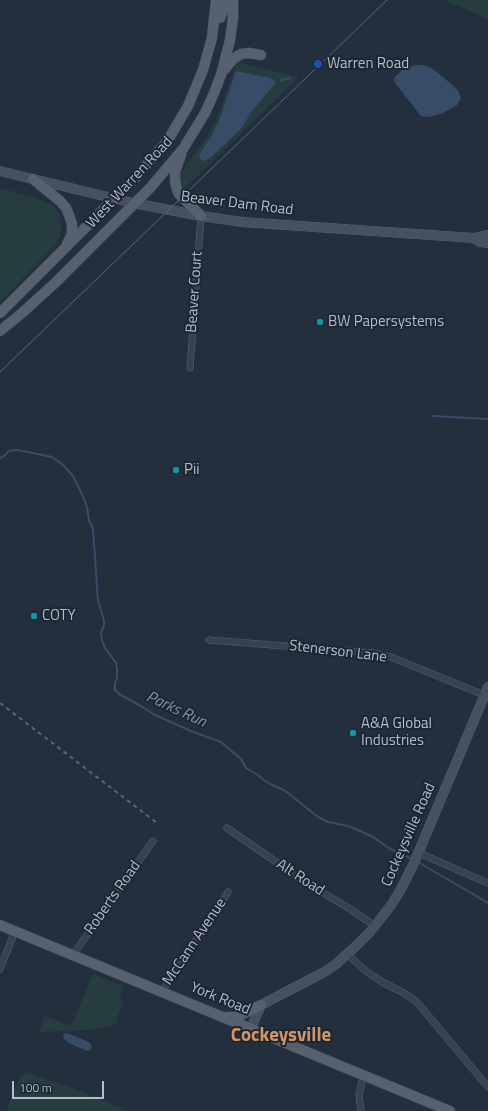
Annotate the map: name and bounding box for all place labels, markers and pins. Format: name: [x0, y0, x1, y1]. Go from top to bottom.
place label: Warren Road: [327, 55, 409, 73]
marker: Warren Road: [312, 58, 324, 70]
place label: BW Papersystems: [328, 313, 444, 331]
marker: BW Papersystems: [315, 317, 325, 327]
place label: Pii: [184, 461, 199, 479]
marker: Pii: [171, 465, 181, 475]
place label: COTY: [42, 607, 76, 625]
marker: COTY: [29, 611, 39, 621]
place label: A&A Global Industries: [361, 715, 432, 750]
marker: A&A Global Industries: [348, 728, 358, 738]

